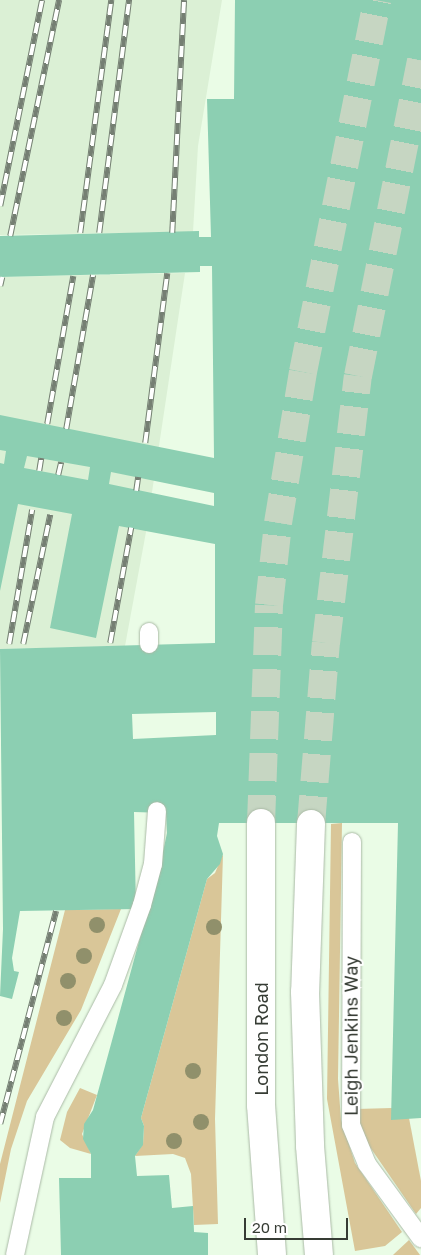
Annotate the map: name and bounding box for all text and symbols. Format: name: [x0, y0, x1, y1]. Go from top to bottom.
street label: Leigh Jenkins Way: [340, 956, 362, 1116]
street label: London Road: [250, 982, 272, 1096]
scale bar: [246, 1208, 350, 1240]
text: 20 m: [252, 1218, 287, 1236]

